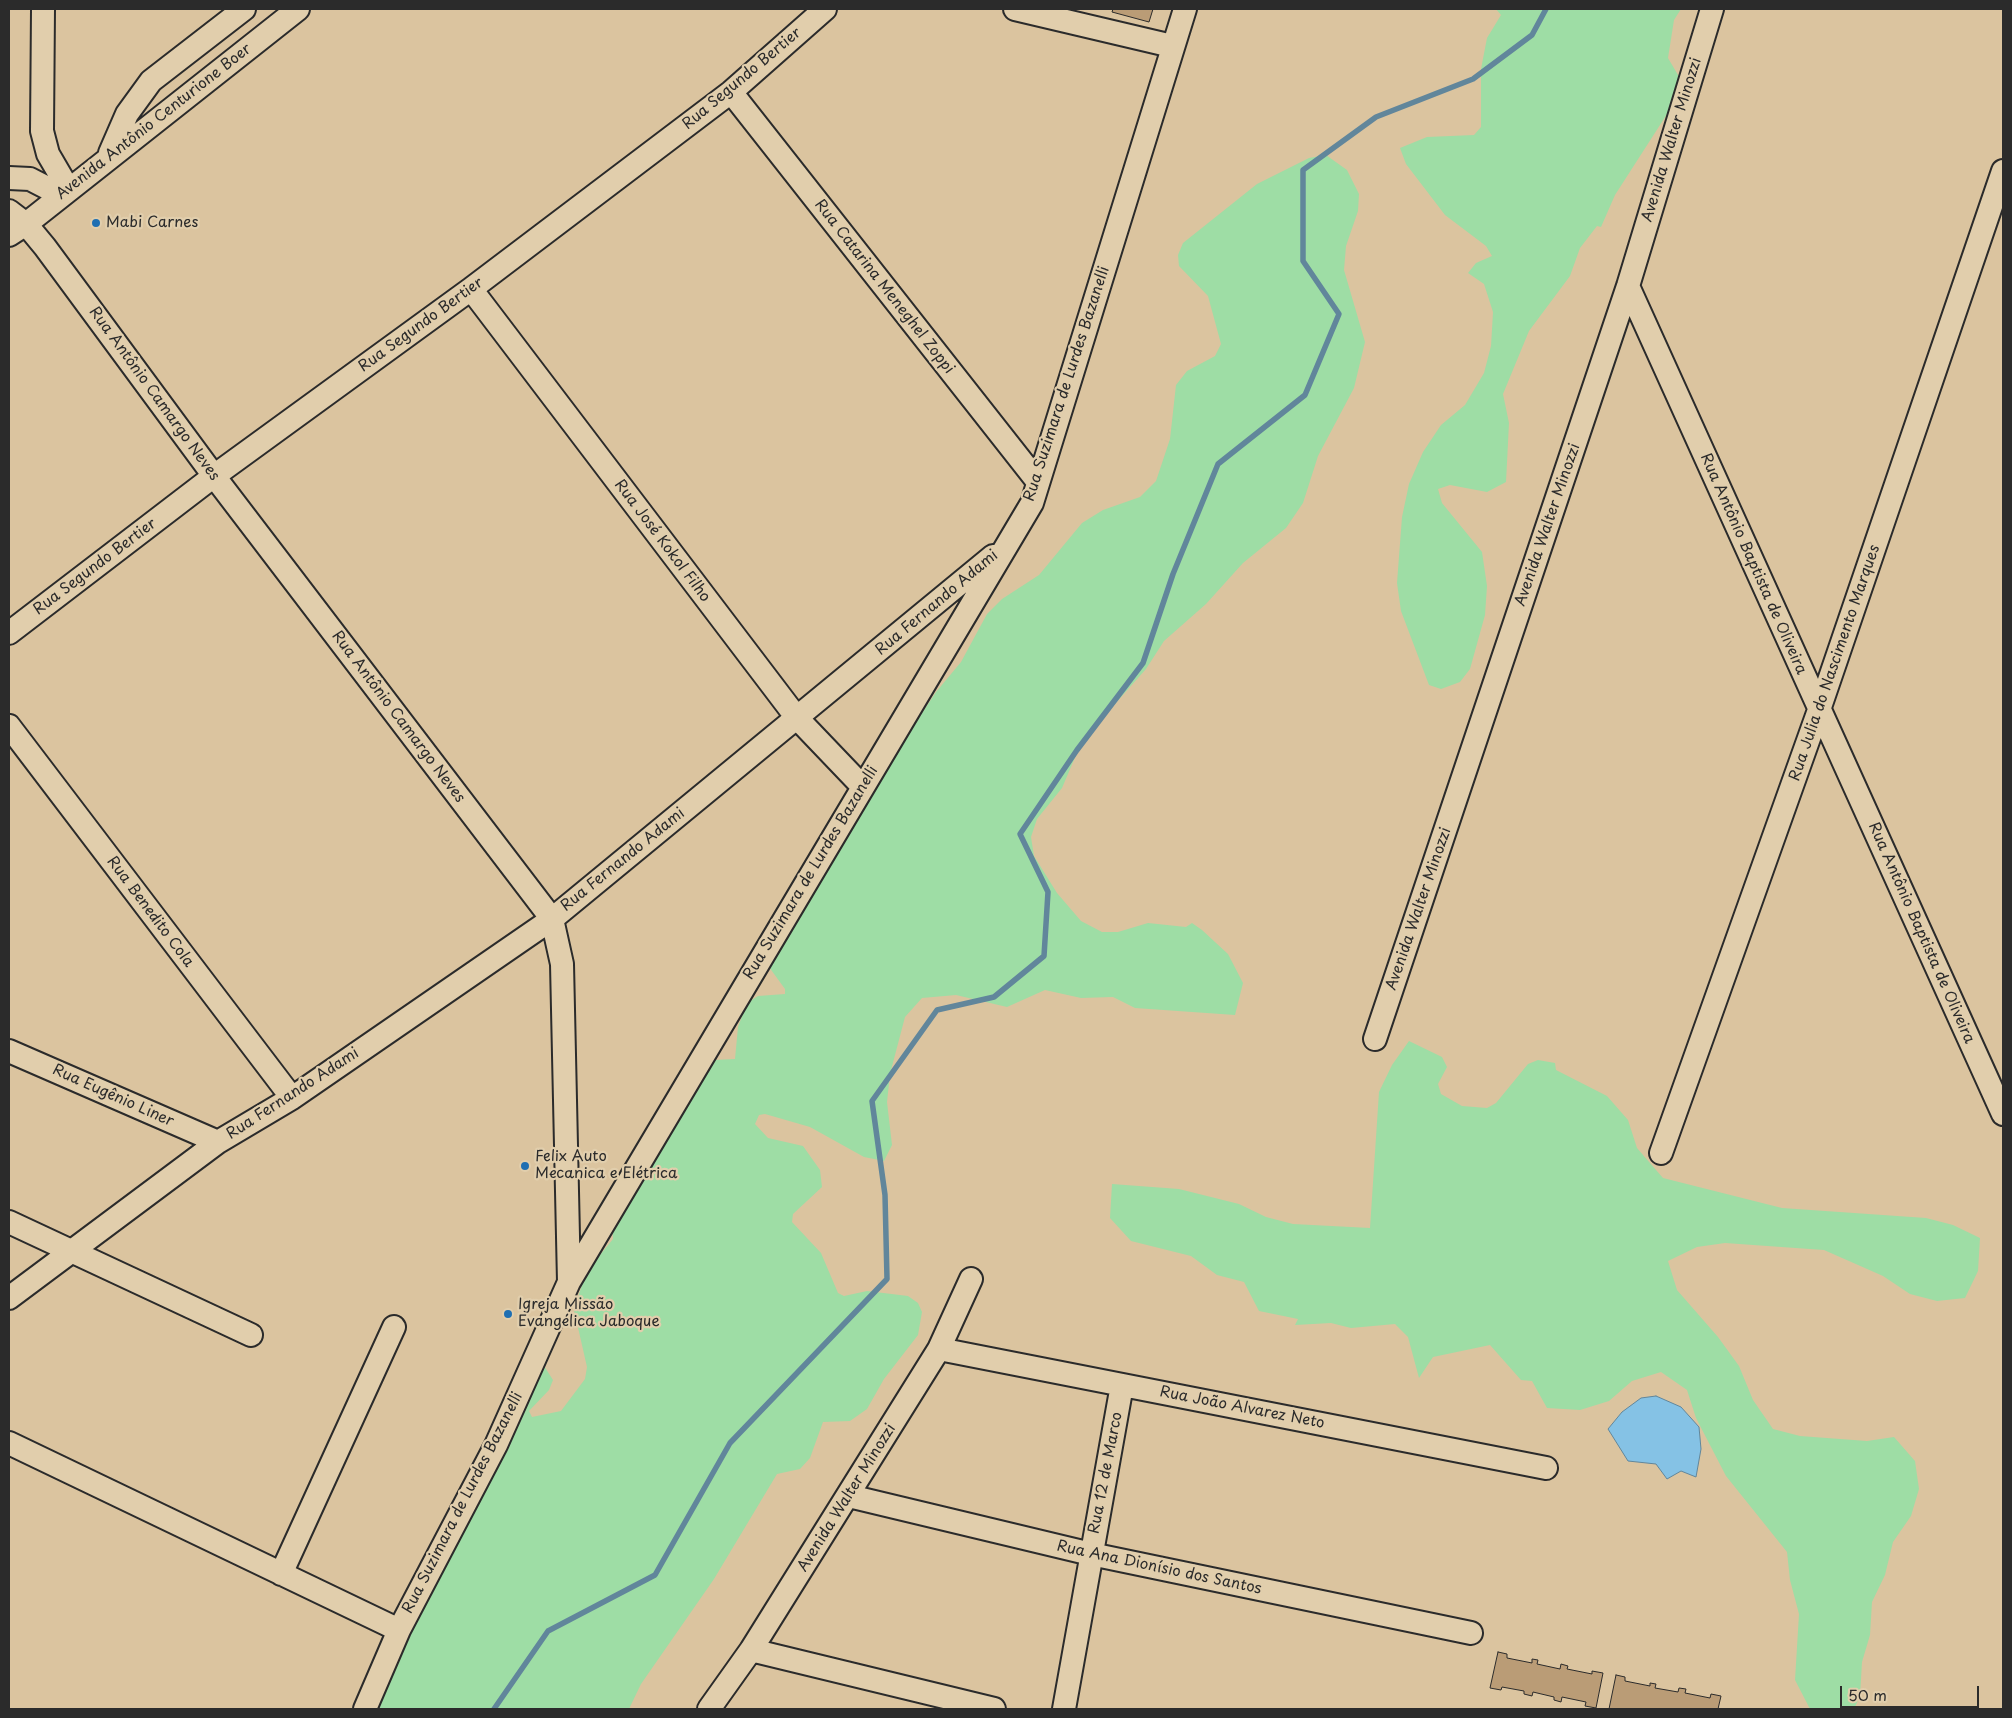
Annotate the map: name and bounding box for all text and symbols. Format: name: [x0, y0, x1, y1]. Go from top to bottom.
street label: Rua Segundo Bertier: [679, 24, 805, 134]
street label: Avenida Antônio Centurione Boer: [53, 40, 255, 204]
street label: Avenida Walter Minozzi: [1638, 56, 1706, 224]
street label: Rua Catarina Meneghel Zoppi: [810, 196, 958, 378]
place label: Mabi Carnes: [106, 214, 198, 232]
marker: Mabi Carnes: [90, 217, 102, 229]
street label: Rua Suzimara de Lurdes Bazanelli: [1020, 264, 1114, 504]
street label: Rua Segundo Bertier: [355, 274, 487, 376]
street label: Rua Antônio Camargo Neves: [85, 304, 223, 484]
street label: Avenida Walter Minozzi: [1512, 441, 1584, 609]
street label: Rua Antônio Baptista de Oliveira: [1696, 451, 1810, 677]
street label: Rua José Kokol Filho: [610, 476, 714, 606]
street label: Rua Segundo Bertier: [30, 515, 160, 619]
street label: Rua Julia do Nascimento Marques: [1786, 543, 1884, 783]
street label: Rua Fernando Adami: [872, 547, 1002, 659]
street label: Rua Antônio Camargo Neves: [328, 628, 468, 806]
street label: Rua Suzimara de Lurdes Bazanelli: [740, 763, 882, 983]
street label: Rua Fernando Adami: [557, 804, 689, 916]
street label: Rua Antônio Baptista de Oliveira: [1864, 820, 1978, 1046]
street label: Avenida Walter Minozzi: [1383, 825, 1455, 993]
street label: Rua Benedito Cola: [103, 853, 197, 971]
street label: Rua Fernando Adami: [223, 1044, 363, 1144]
street label: Rua Eugênio Liner: [49, 1061, 177, 1131]
place label: Felix Auto Mecanica e Elétrica: [535, 1148, 677, 1183]
marker: Felix Auto Mecanica e Elétrica: [519, 1160, 531, 1172]
place label: Igreja Missão Evangélica Jaboque: [518, 1296, 660, 1331]
marker: Igreja Missão Evangélica Jaboque: [502, 1308, 514, 1320]
street label: Rua João Alvarez Neto: [1158, 1383, 1326, 1433]
street label: Rua Suzimara de Lurdes Bazanelli: [399, 1389, 527, 1617]
street label: Rua 12 de Marco: [1085, 1410, 1127, 1536]
street label: Avenida Walter Minozzi: [794, 1421, 900, 1575]
street label: Rua Ana Dionísio dos Santos: [1055, 1537, 1263, 1599]
scale bar: [1842, 1676, 1981, 1708]
text: 50 m: [1848, 1683, 1887, 1706]

